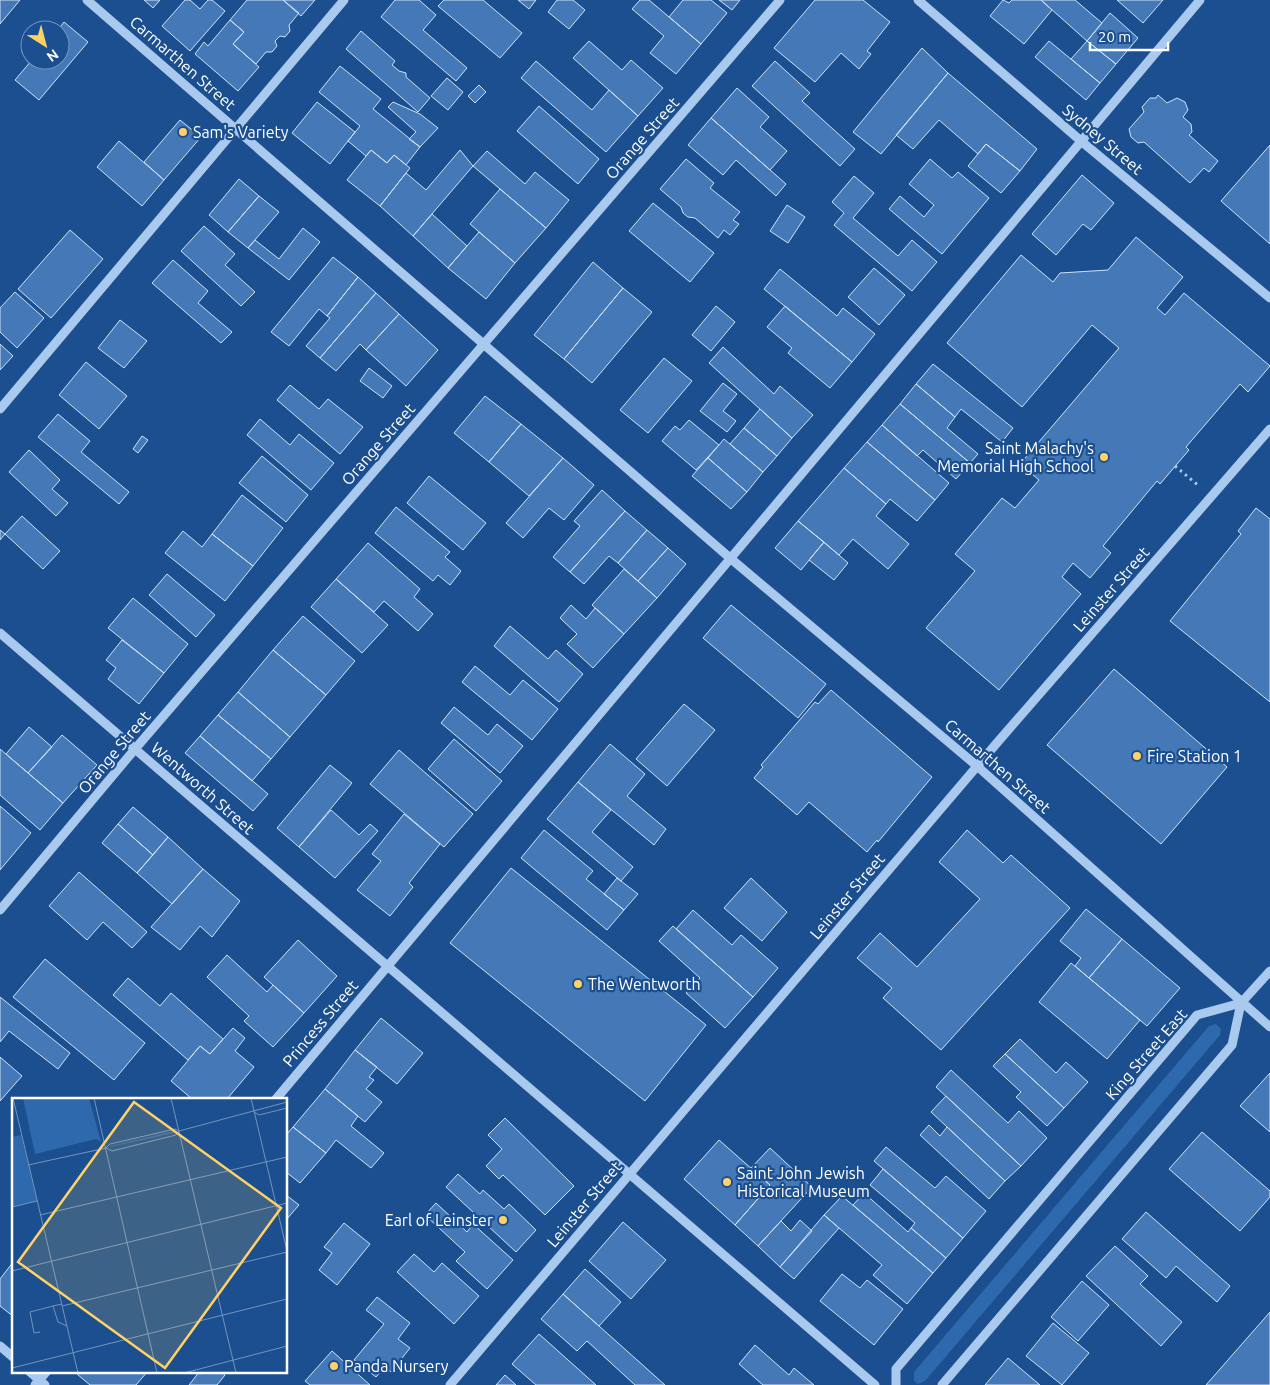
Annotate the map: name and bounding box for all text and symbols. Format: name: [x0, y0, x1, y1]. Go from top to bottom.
street label: Carmarthen Street: [127, 12, 240, 114]
north arrow: [20, 20, 70, 70]
scale bar: [1090, 20, 1168, 52]
text: 20 m: [1098, 28, 1131, 45]
text: N: [44, 46, 62, 65]
street label: Orange Street: [602, 93, 683, 182]
street label: Sydney Street: [1059, 100, 1147, 178]
place label: Sam's Variety: [193, 123, 289, 141]
marker: Sam's Variety: [177, 126, 189, 138]
street label: Orange Street: [338, 399, 419, 488]
place label: Saint Malachy's Memorial High School: [937, 439, 1094, 475]
marker: Saint Malachy's Memorial High School: [1098, 451, 1110, 463]
street label: Leinster Street: [1069, 542, 1153, 635]
street label: Orange Street: [74, 707, 154, 797]
street label: Carmarthen Street: [942, 715, 1055, 817]
street label: Wentworth Street: [148, 738, 259, 838]
place label: Fire Station 1: [1147, 747, 1242, 765]
marker: Fire Station 1: [1131, 750, 1143, 762]
street label: Leinster Street: [806, 849, 889, 943]
place label: The Wentworth: [588, 975, 701, 993]
street label: Princess Street: [279, 976, 362, 1070]
marker: The Wentworth: [572, 978, 584, 990]
street label: King Street East: [1102, 1004, 1191, 1103]
inset map: [12, 1098, 288, 1372]
street label: Leinster Street: [543, 1157, 626, 1251]
place label: Saint John Jewish Historical Museum: [737, 1164, 870, 1200]
marker: Saint John Jewish Historical Museum: [721, 1176, 733, 1188]
place label: Earl of Leinster: [385, 1211, 493, 1229]
marker: Earl of Leinster: [497, 1214, 509, 1226]
place label: Panda Nursery: [344, 1357, 449, 1375]
marker: Panda Nursery: [328, 1360, 340, 1372]

